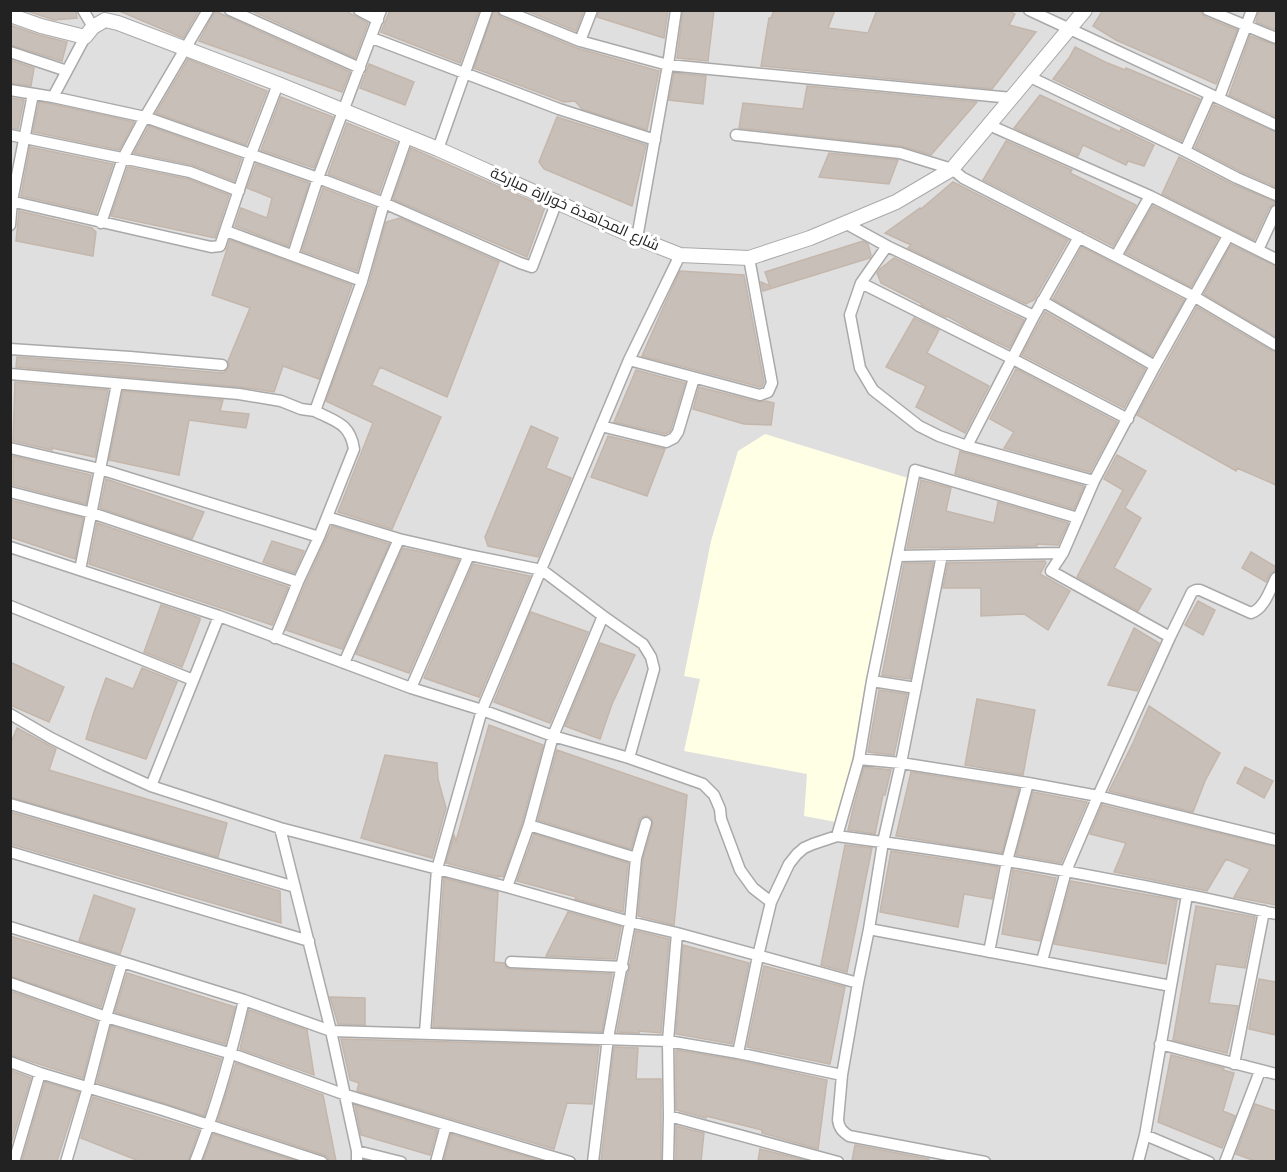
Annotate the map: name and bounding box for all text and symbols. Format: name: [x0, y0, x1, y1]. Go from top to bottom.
street label: شارع المجاهدة خورارة مباركة: [487, 164, 662, 256]

